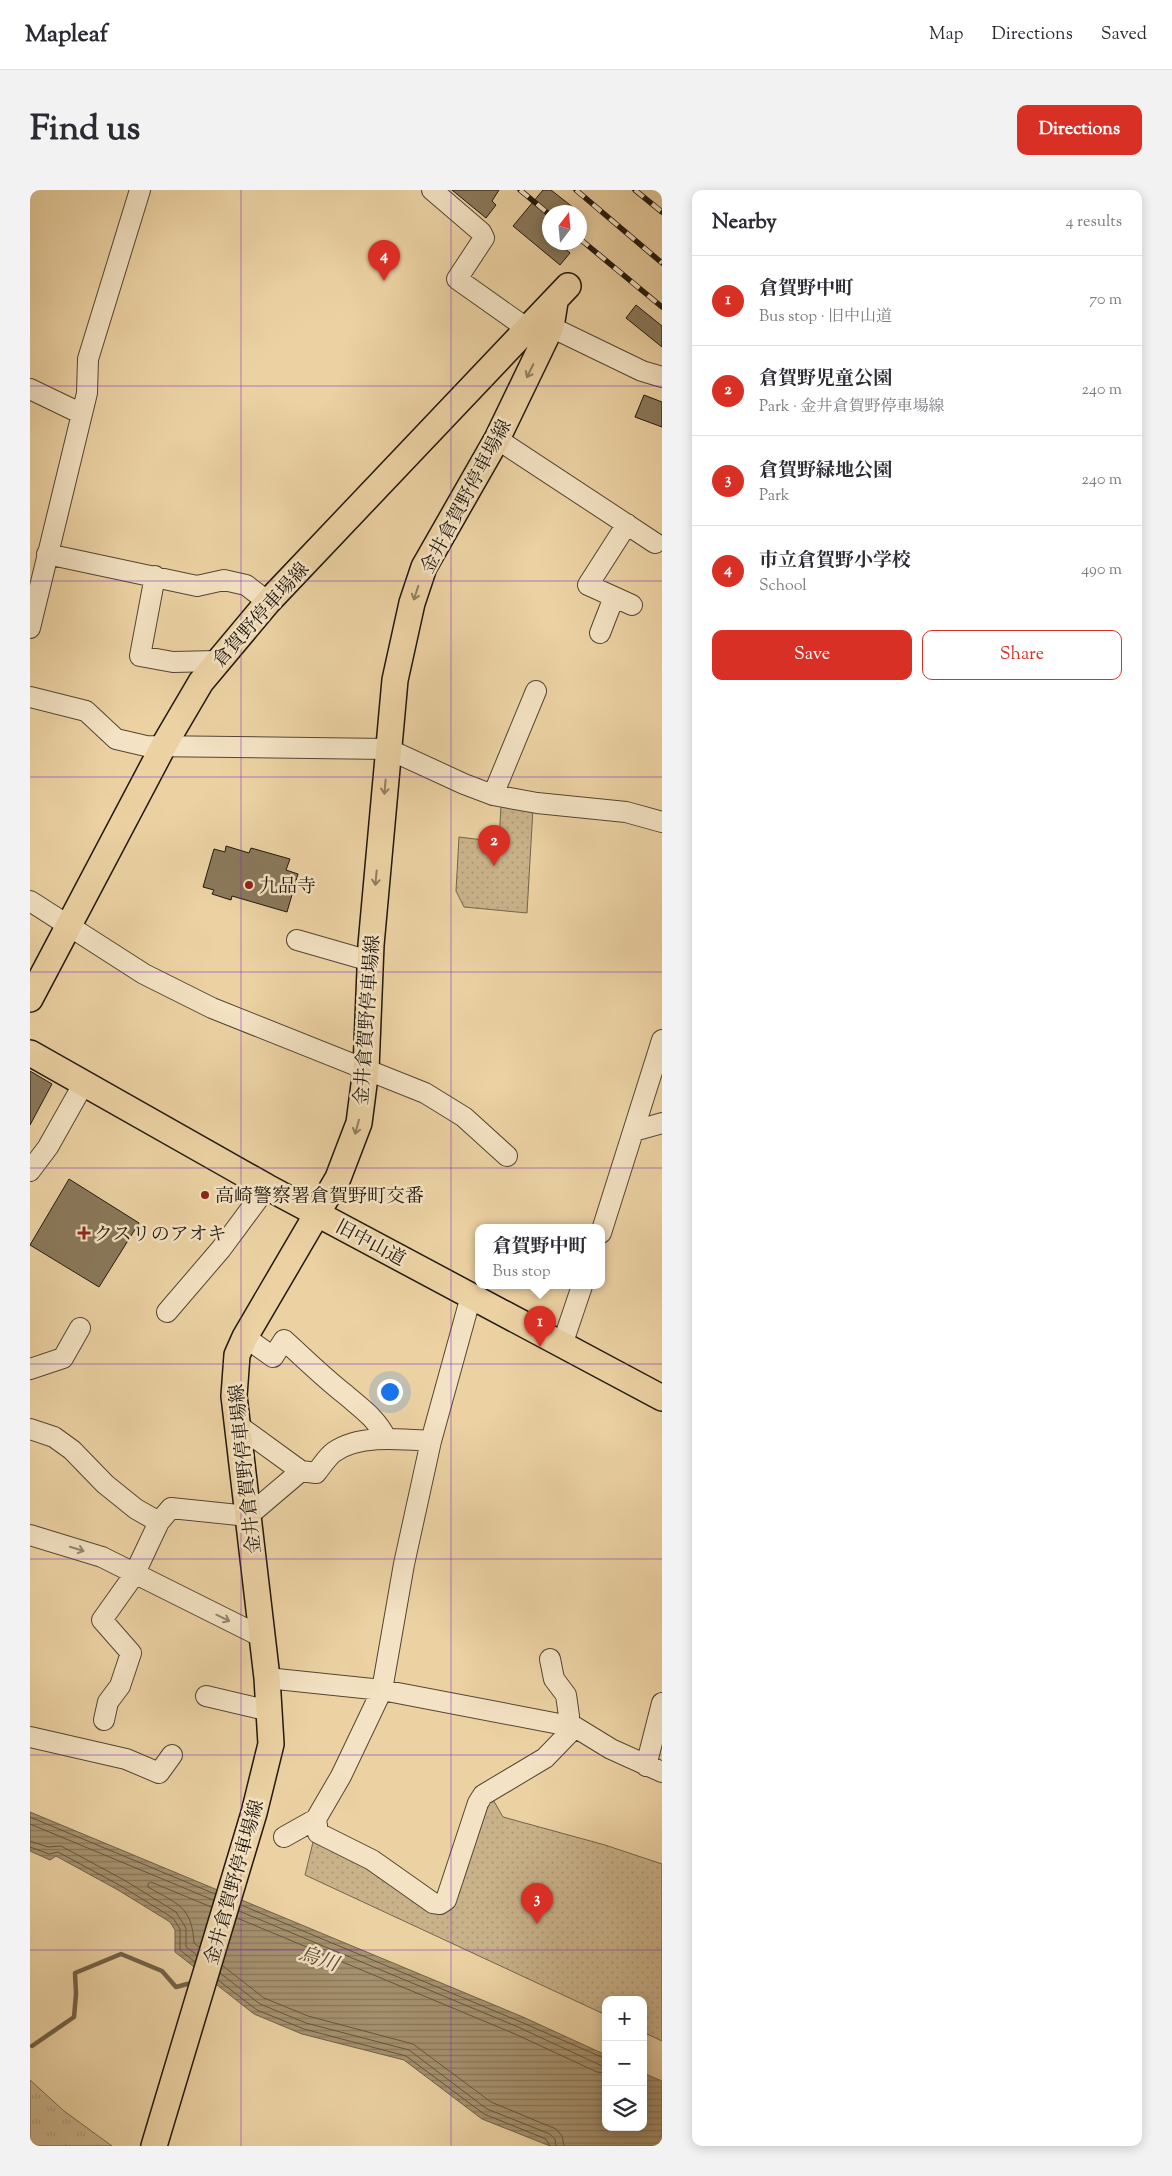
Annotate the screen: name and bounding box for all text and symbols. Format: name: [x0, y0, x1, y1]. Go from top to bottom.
text: Mapleaf: [25, 18, 108, 52]
text: Map: [929, 22, 964, 48]
text: Directions: [992, 22, 1073, 48]
text: Saved: [1101, 22, 1147, 48]
text: Find us: [30, 105, 140, 156]
button: Directions: [1017, 105, 1142, 155]
north arrow: [542, 205, 587, 250]
text: Nearby: [712, 208, 777, 238]
text: 4 results: [1066, 211, 1122, 234]
pin: 4: [368, 240, 400, 281]
text: 倉賀野中町: [759, 276, 854, 303]
text: 1: [725, 289, 731, 312]
text: 70 m: [1089, 289, 1122, 312]
text: Bus stop · 旧中山道: [759, 306, 892, 329]
one-way arrow: [525, 363, 534, 378]
text: 倉賀野児童公園: [759, 366, 892, 393]
text: 2: [724, 379, 732, 402]
text: 240 m: [1081, 379, 1122, 402]
text: Park · 金井倉賀野停車場線: [759, 396, 944, 419]
street label: 金井倉賀野停車場線: [415, 415, 519, 579]
text: 倉賀野緑地公園: [759, 458, 892, 485]
text: 3: [725, 469, 731, 492]
text: 240 m: [1081, 469, 1122, 492]
text: Park: [759, 485, 790, 508]
text: 市立倉賀野小学校: [759, 548, 911, 575]
street label: 倉賀野停車場線: [207, 557, 316, 674]
text: 4: [724, 559, 732, 582]
text: 490 m: [1081, 559, 1122, 582]
text: School: [759, 575, 807, 598]
one-way arrow: [410, 584, 420, 600]
button: Save: [712, 630, 912, 680]
button: Share: [922, 630, 1122, 680]
one-way arrow: [380, 779, 389, 795]
pin: 2: [478, 825, 510, 866]
one-way arrow: [372, 870, 381, 886]
place label: 九品寺: [259, 874, 316, 901]
marker: 九品寺: [243, 879, 255, 891]
street label: 金井倉賀野停車場線: [349, 934, 388, 1106]
one-way arrow: [352, 1119, 361, 1135]
place label: 高崎警察署倉賀野町交番: [215, 1184, 424, 1211]
marker: 高崎警察署倉賀野町交番: [199, 1189, 211, 1201]
street label: 旧中山道: [330, 1214, 410, 1274]
place label: クスリのアオキ: [94, 1222, 227, 1249]
popup: [475, 1224, 605, 1289]
marker: クスリのアオキ: [78, 1227, 90, 1239]
text: 倉賀野中町: [492, 1234, 588, 1261]
text: Bus stop: [492, 1261, 551, 1284]
pin: 1: [524, 1306, 556, 1347]
your location: [377, 1379, 403, 1405]
street label: 金井倉賀野停車場線: [224, 1382, 269, 1555]
one-way arrow: [68, 1545, 84, 1554]
one-way arrow: [215, 1614, 230, 1624]
street label: 金井倉賀野停車場線: [199, 1797, 272, 1969]
pin: 3: [521, 1883, 553, 1924]
water label: 烏川: [295, 1940, 344, 1981]
map controls: [602, 1996, 647, 2131]
button: +: [602, 1996, 647, 2041]
button: −: [602, 2041, 647, 2086]
button: layers: [602, 2086, 647, 2131]

